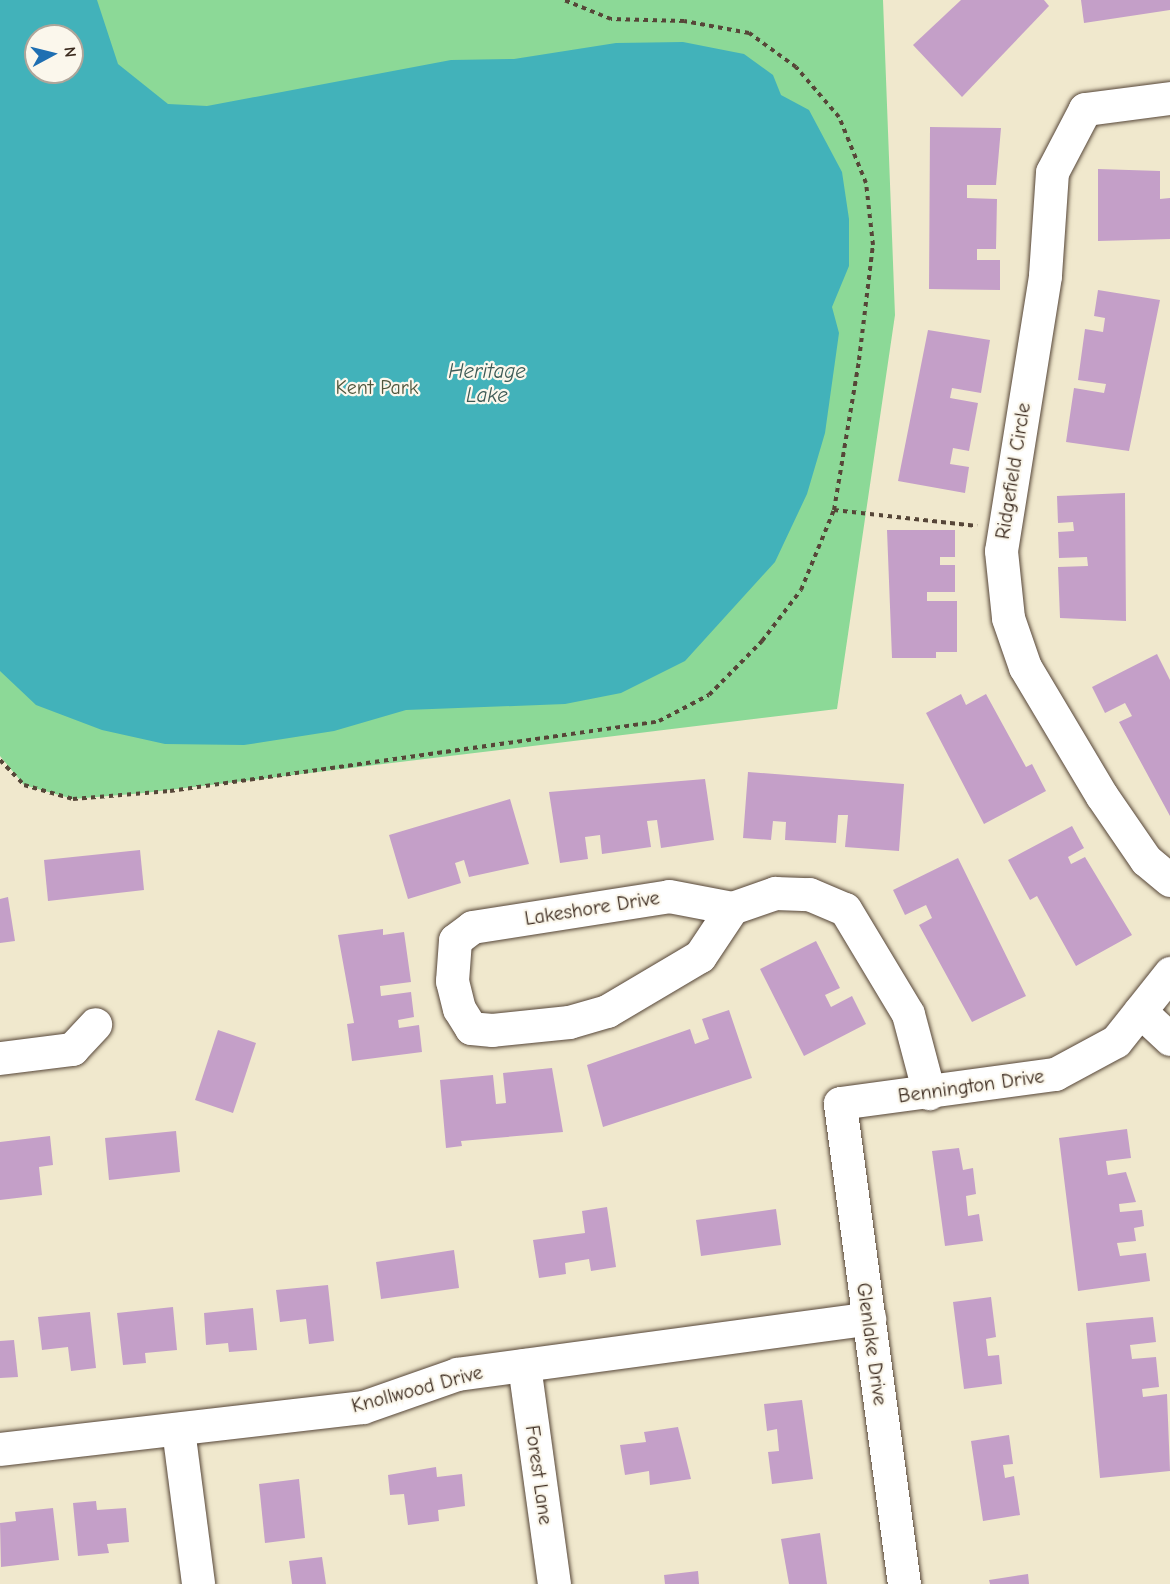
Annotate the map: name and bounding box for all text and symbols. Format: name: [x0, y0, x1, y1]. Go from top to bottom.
north arrow: [24, 24, 84, 84]
text: N: [60, 46, 79, 58]
water label: Heritage Lake: [448, 358, 526, 408]
park label: Kent Park: [336, 375, 418, 399]
street label: Ridgefield Circle: [990, 401, 1036, 541]
street label: Lakeshore Drive: [523, 885, 661, 931]
street label: Bennington Drive: [896, 1064, 1046, 1108]
street label: Glenlake Drive: [852, 1281, 892, 1407]
street label: Knollwood Drive: [349, 1360, 485, 1418]
street label: Forest Lane: [520, 1424, 558, 1526]

